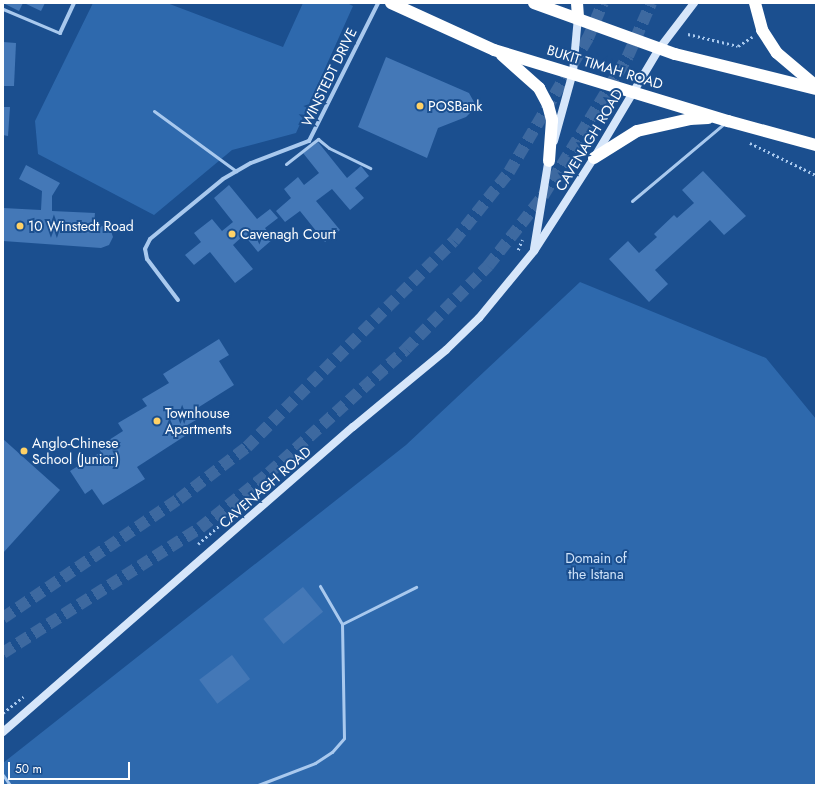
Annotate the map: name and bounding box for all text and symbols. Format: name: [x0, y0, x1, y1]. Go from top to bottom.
street label: WINSTEDT DRIVE: [298, 25, 360, 129]
street label: BUKIT TIMAH ROAD: [545, 41, 665, 93]
street label: CAVENAGH ROAD: [552, 86, 626, 194]
place label: POSBank: [428, 98, 482, 114]
marker: POSBank: [415, 101, 425, 111]
place label: 10 Winstedt Road: [28, 218, 134, 234]
marker: 10 Winstedt Road: [15, 221, 25, 231]
place label: Cavenagh Court: [240, 226, 336, 242]
marker: Cavenagh Court: [227, 229, 237, 239]
place label: Townhouse Apartments: [165, 405, 232, 438]
marker: Townhouse Apartments: [152, 416, 162, 426]
place label: Anglo-Chinese School (Junior): [32, 435, 119, 468]
street label: CAVENAGH ROAD: [216, 443, 314, 531]
marker: Anglo-Chinese School (Junior): [19, 446, 29, 456]
park label: Domain of the Istana: [565, 550, 627, 582]
scale bar: [10, 754, 132, 780]
text: 50 m: [15, 760, 42, 778]

